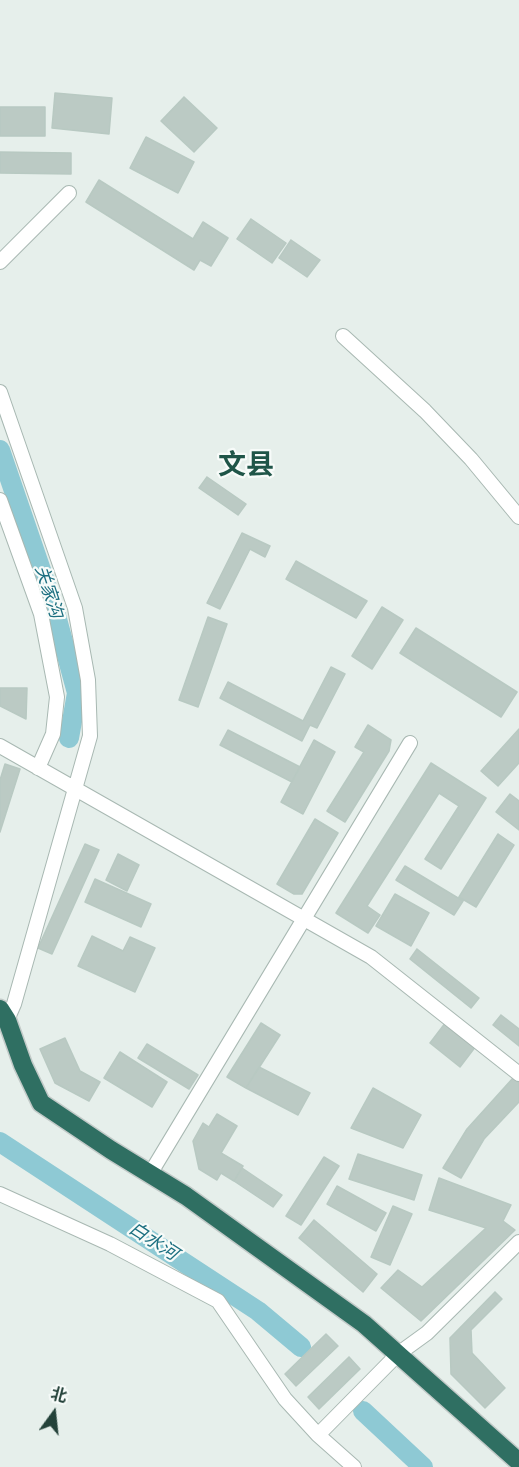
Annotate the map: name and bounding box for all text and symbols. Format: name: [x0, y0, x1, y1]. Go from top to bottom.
district label: 文县: [218, 450, 274, 484]
water label: 关家沟: [29, 563, 67, 621]
water label: 白水河: [124, 1218, 182, 1266]
north arrow: [24, 1383, 84, 1443]
text: 北: [48, 1384, 69, 1407]

